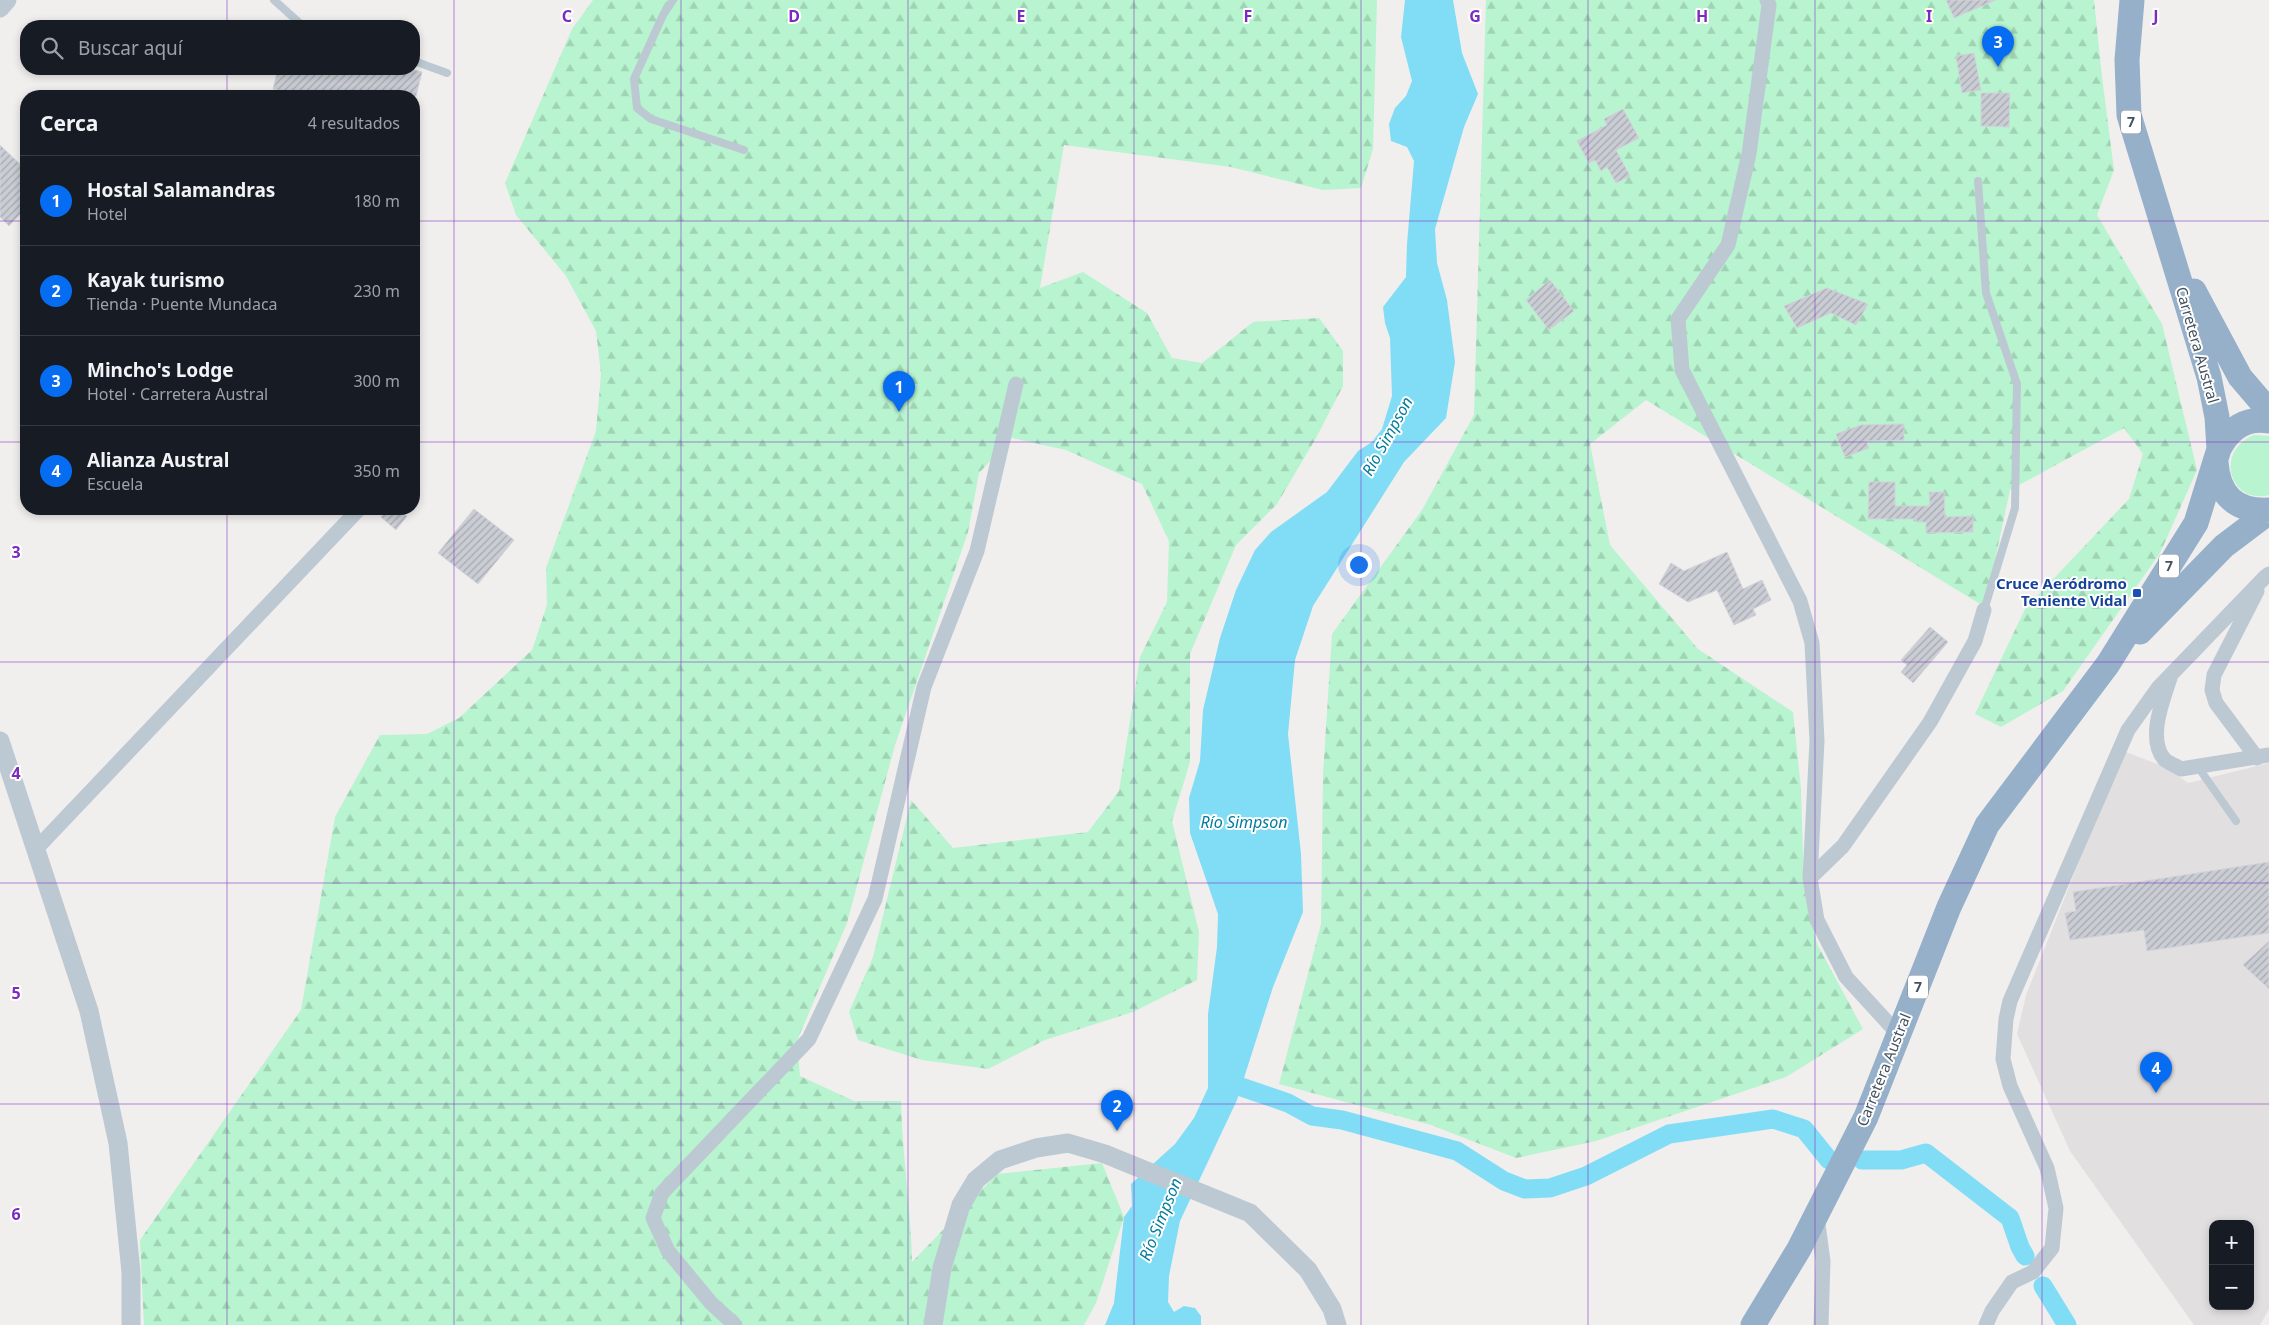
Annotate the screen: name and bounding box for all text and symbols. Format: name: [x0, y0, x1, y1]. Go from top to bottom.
text: C: [562, 5, 572, 27]
text: D: [788, 5, 800, 27]
text: E: [1017, 5, 1026, 27]
text: F: [1244, 5, 1252, 27]
text: G: [1469, 5, 1481, 27]
text: H: [1696, 5, 1708, 27]
text: I: [1926, 5, 1932, 27]
text: J: [2151, 5, 2159, 27]
search box: [20, 20, 420, 75]
pin: 3: [1982, 26, 2014, 67]
icon: search: [38, 34, 66, 62]
text: Buscar aquí: [78, 35, 183, 61]
text: Cerca: [40, 109, 98, 137]
road number: 7: [2121, 110, 2141, 134]
text: 4 resultados: [308, 112, 400, 134]
text: Hostal Salamandras: [87, 177, 275, 203]
text: 1: [51, 190, 61, 212]
text: 180 m: [353, 190, 400, 212]
text: Hotel: [87, 203, 127, 225]
text: Kayak turismo: [87, 267, 225, 293]
text: 2: [51, 280, 61, 302]
text: 230 m: [353, 280, 400, 302]
street label: Carretera Austral: [2172, 284, 2224, 405]
text: Tienda · Puente Mundaca: [87, 293, 278, 315]
text: Mincho's Lodge: [87, 357, 234, 383]
text: 3: [51, 370, 61, 392]
text: 300 m: [353, 370, 400, 392]
pin: 1: [883, 371, 915, 412]
text: Hotel · Carretera Austral: [87, 383, 268, 405]
water label: Río Simpson: [1356, 393, 1418, 479]
text: Alianza Austral: [87, 447, 229, 473]
text: 4: [51, 460, 61, 482]
text: 350 m: [353, 460, 400, 482]
text: Escuela: [87, 473, 143, 495]
text: 3: [11, 541, 21, 563]
your location: [1346, 552, 1372, 578]
road number: 7: [2159, 554, 2179, 578]
place label: Cruce Aeródromo Teniente Vidal: [1996, 573, 2127, 610]
marker: Cruce Aeródromo Teniente Vidal: [2131, 587, 2143, 599]
text: 4: [11, 762, 21, 784]
water label: Río Simpson: [1200, 811, 1288, 833]
road number: 7: [1908, 976, 1928, 999]
text: 5: [11, 982, 21, 1004]
street label: Carretera Austral: [1851, 1010, 1915, 1129]
pin: 4: [2140, 1052, 2172, 1093]
pin: 2: [1101, 1090, 1133, 1131]
water label: Río Simpson: [1133, 1174, 1187, 1264]
text: 6: [11, 1203, 21, 1225]
map controls: [2209, 1220, 2254, 1310]
button: +: [2209, 1220, 2254, 1265]
button: −: [2209, 1265, 2254, 1310]

